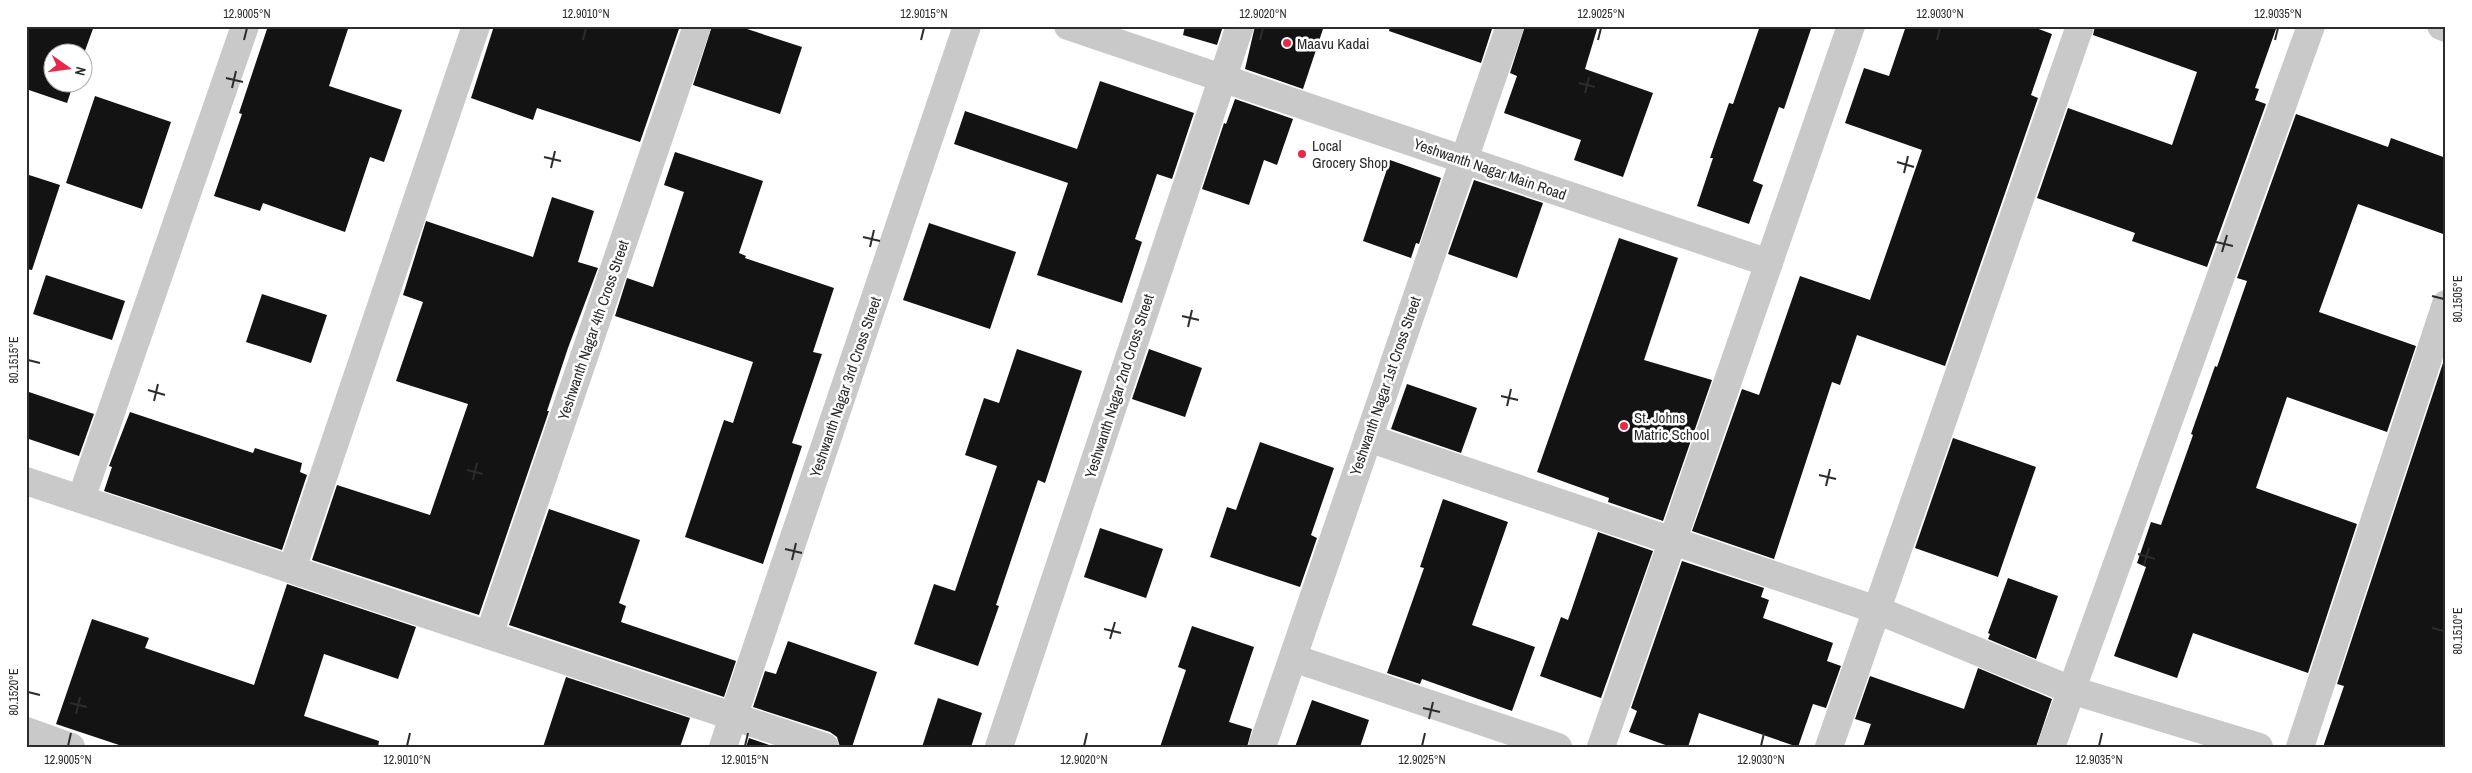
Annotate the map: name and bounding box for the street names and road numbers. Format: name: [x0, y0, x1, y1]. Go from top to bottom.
street label: Yeshwanth Nagar Main Road: [1411, 133, 1569, 205]
street label: Yeshwanth Nagar 4th Cross Street: [552, 237, 634, 423]
street label: Yeshwanth Nagar 2nd Cross Street: [1079, 291, 1159, 481]
street label: Yeshwanth Nagar 3rd Cross Street: [804, 293, 886, 480]
street label: Yeshwanth Nagar 1st Cross Street: [1344, 293, 1426, 478]

